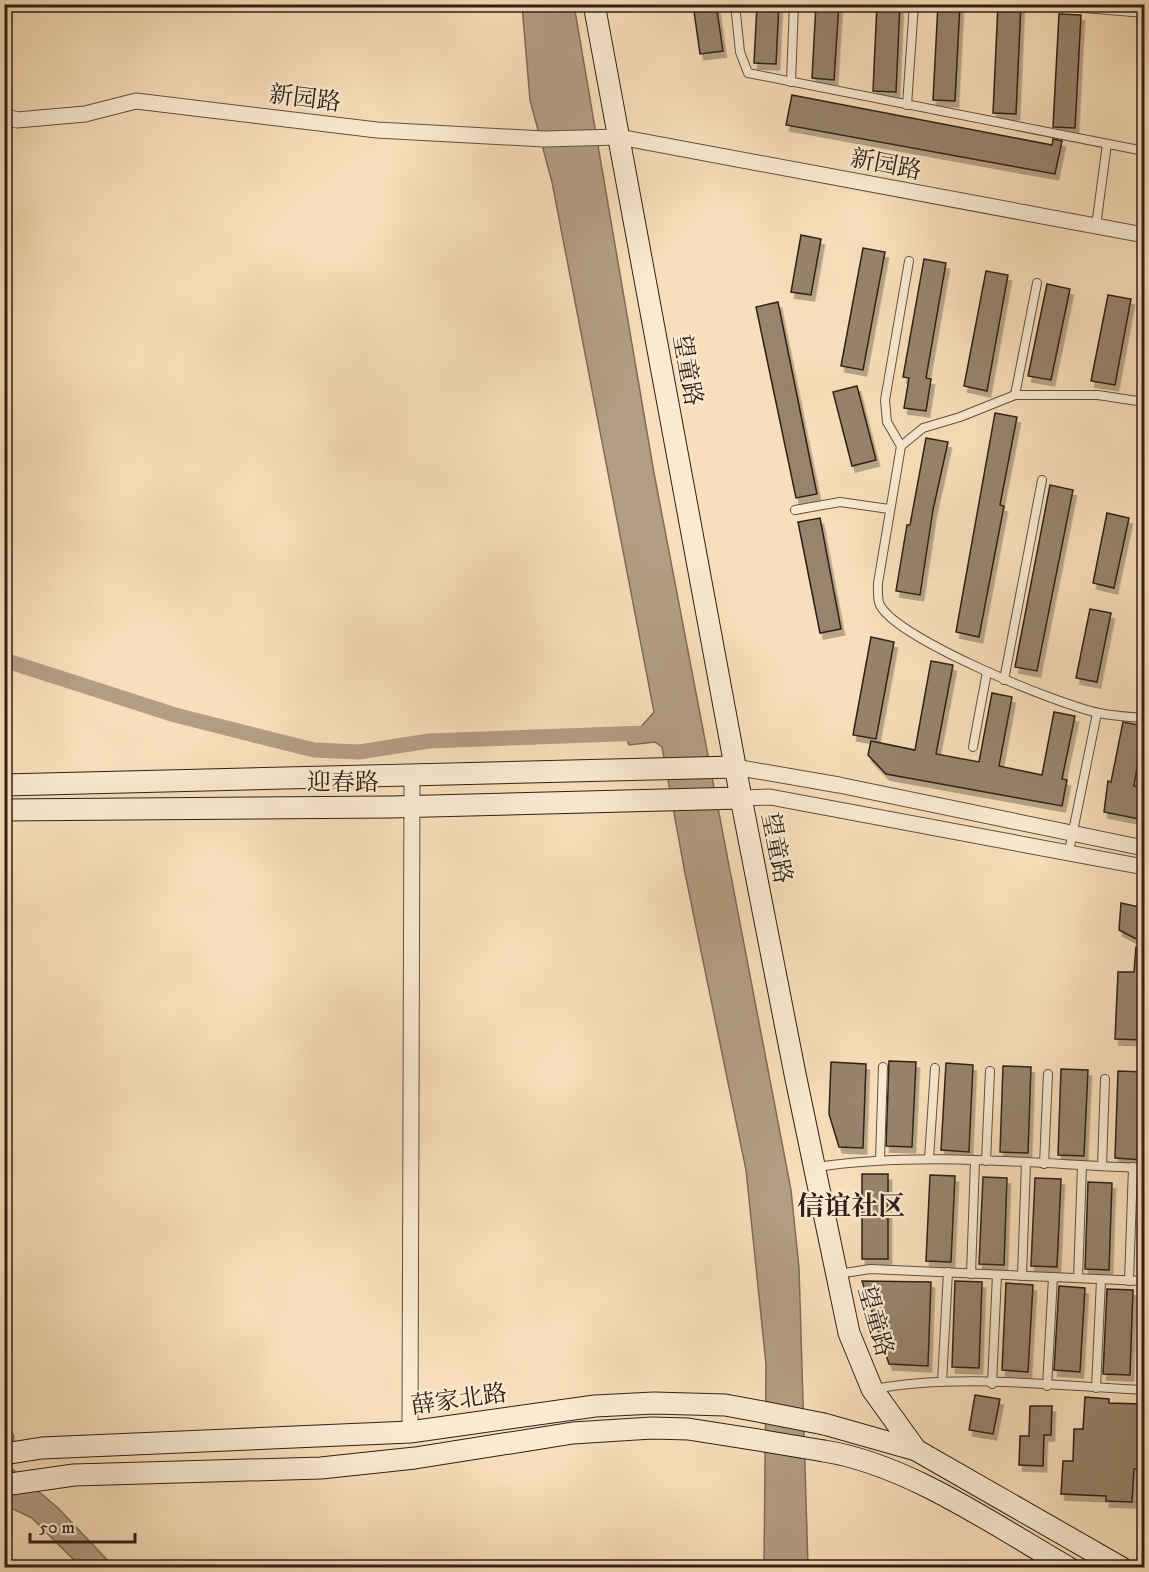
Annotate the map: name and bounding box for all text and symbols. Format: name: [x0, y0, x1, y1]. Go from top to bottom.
street label: 新园路: [267, 80, 342, 118]
street label: 新园路: [848, 143, 924, 187]
street label: 望童路: [666, 332, 708, 408]
street label: 迎春路: [307, 768, 379, 798]
street label: 望童路: [754, 810, 798, 886]
district label: 信谊社区: [797, 1190, 905, 1224]
street label: 望童路: [851, 1283, 899, 1360]
street label: 薛家北路: [410, 1378, 509, 1422]
scale bar: [30, 1506, 135, 1544]
text: 50 m: [39, 1517, 75, 1539]

